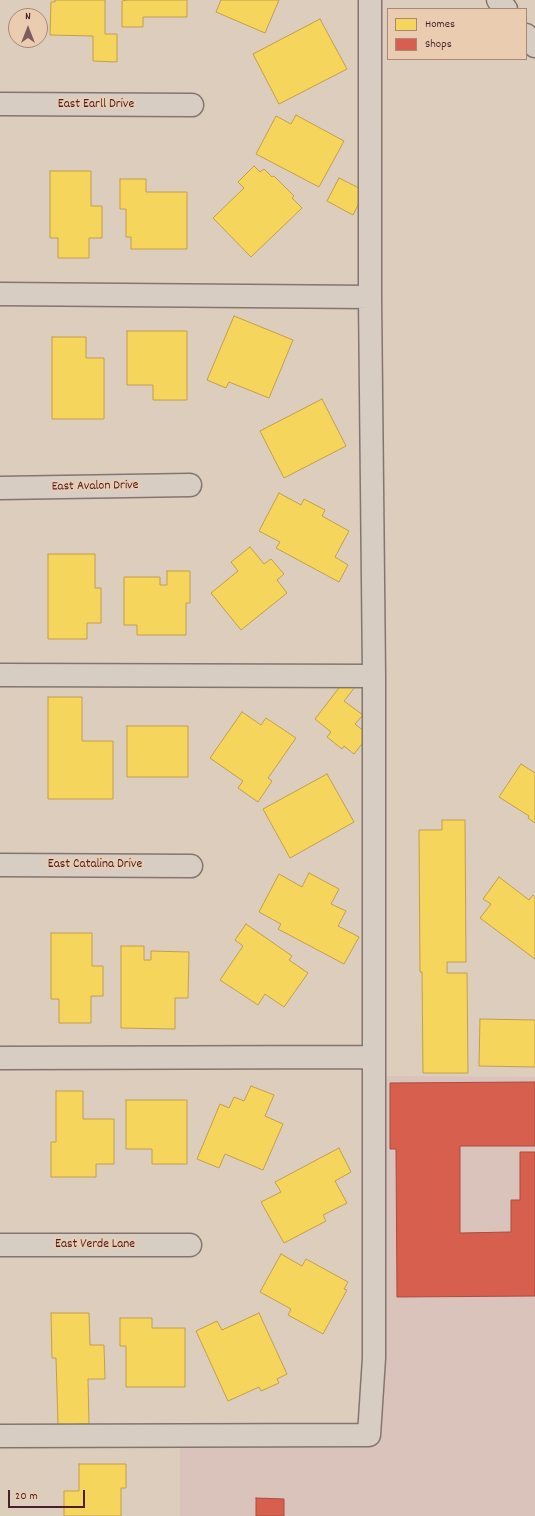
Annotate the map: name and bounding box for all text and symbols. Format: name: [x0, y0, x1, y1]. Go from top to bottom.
north arrow: [8, 8, 48, 48]
legend: [387, 8, 527, 60]
text: N: [25, 9, 31, 25]
text: Homes: [425, 16, 455, 33]
text: Shops: [425, 36, 452, 53]
street label: East Earll Drive: [58, 97, 134, 113]
street label: East Avalon Drive: [51, 478, 139, 496]
street label: East Catalina Drive: [48, 857, 142, 873]
street label: East Verde Lane: [55, 1237, 135, 1253]
scale bar: [10, 1482, 87, 1508]
text: 20 m: [15, 1488, 38, 1505]

